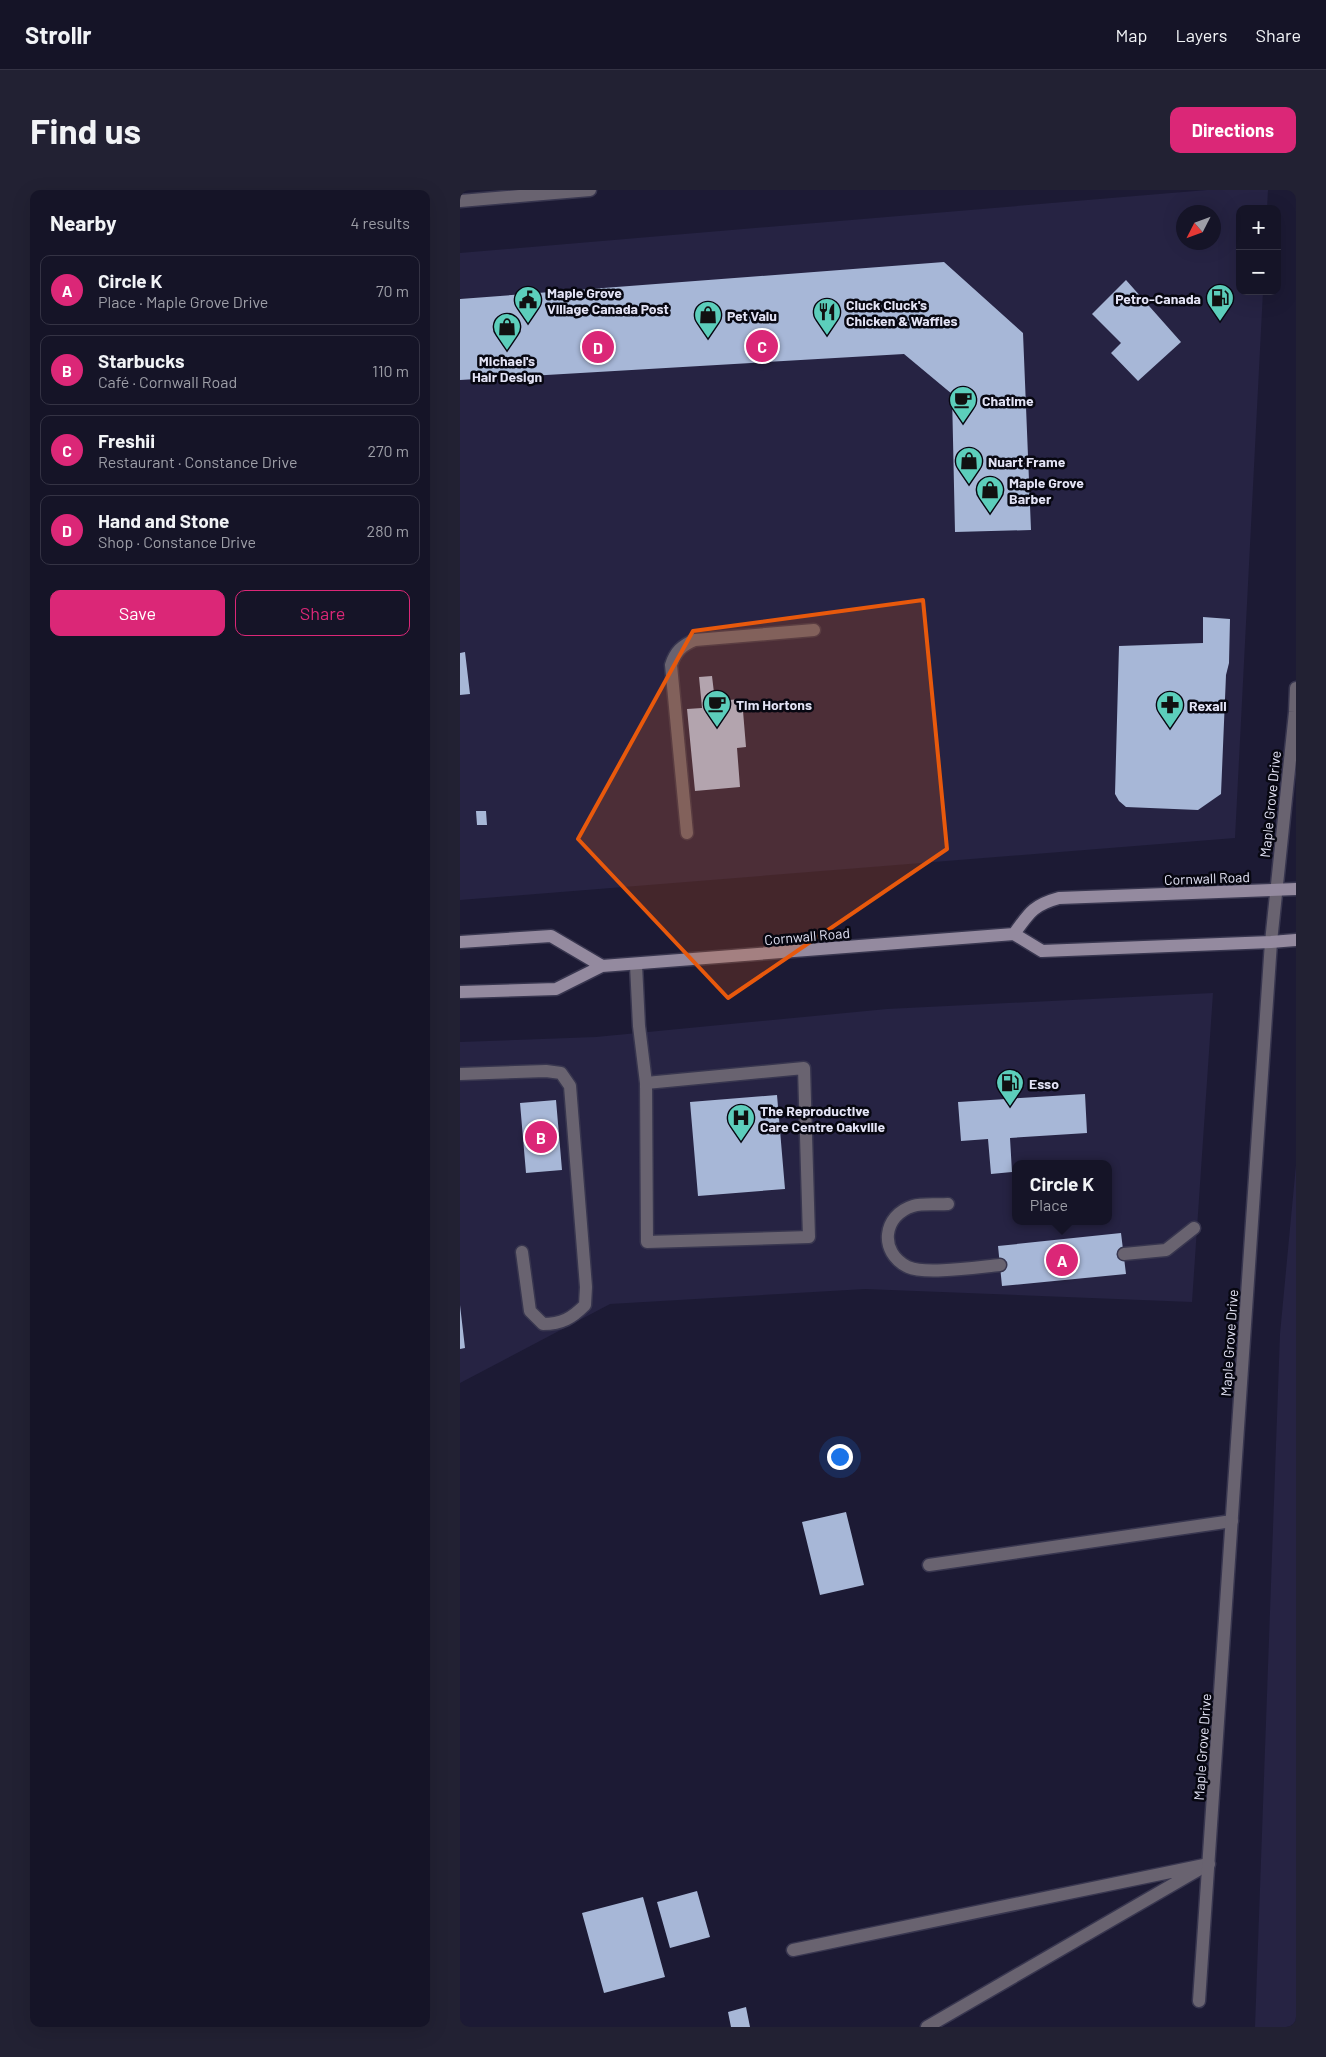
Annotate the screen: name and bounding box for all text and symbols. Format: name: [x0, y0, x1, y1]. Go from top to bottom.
text: Strollr: [25, 20, 92, 49]
text: Map: [1115, 24, 1147, 46]
text: Layers: [1175, 24, 1228, 46]
text: Share: [1256, 24, 1301, 46]
button: Directions: [1170, 107, 1296, 153]
text: Find us: [30, 109, 141, 151]
north arrow: [1176, 205, 1221, 250]
map controls: [1236, 205, 1281, 295]
button: +: [1236, 205, 1281, 250]
text: Nearby: [50, 210, 116, 235]
text: 4 results: [350, 213, 410, 232]
button: −: [1236, 250, 1281, 295]
text: Circle K: [98, 269, 162, 292]
text: A: [62, 281, 72, 300]
text: 70 m: [376, 281, 409, 300]
fuel station icon: Petro-Canada: [1205, 283, 1235, 322]
place label: Maple Grove Village Canada Post: [547, 284, 669, 317]
public building icon: Maple Grove Village Canada Post: [513, 285, 543, 324]
place label: Petro-Canada: [1115, 290, 1201, 307]
text: Place · Maple Grove Drive: [98, 292, 268, 311]
place label: Cluck Cluck's Chicken & Waffles: [846, 296, 958, 329]
restaurant icon: Cluck Cluck's Chicken & Waffles: [812, 297, 842, 336]
shop icon: Pet Valu: [693, 300, 723, 339]
place label: Pet Valu: [727, 307, 777, 324]
shop icon: Michael's Hair Design: [492, 312, 522, 351]
pin: C: [746, 327, 778, 365]
pin: D: [582, 328, 614, 366]
text: Starbucks: [98, 349, 185, 372]
place label: Michael's Hair Design: [472, 352, 542, 385]
text: B: [62, 361, 72, 380]
text: 110 m: [372, 361, 409, 380]
text: Café · Cornwall Road: [98, 372, 237, 391]
cafe icon: Chatime: [948, 385, 978, 424]
place label: Chatime: [982, 392, 1034, 409]
text: Freshii: [98, 429, 155, 452]
text: C: [62, 441, 72, 460]
text: 270 m: [367, 441, 409, 460]
shop icon: Nuart Frame: [954, 446, 984, 485]
text: Restaurant · Constance Drive: [98, 452, 297, 471]
place label: Nuart Frame: [988, 453, 1066, 470]
place label: Maple Grove Barber: [1009, 474, 1084, 507]
shop icon: Maple Grove Barber: [975, 475, 1005, 514]
text: Hand and Stone: [98, 509, 229, 532]
text: D: [62, 521, 72, 540]
text: 280 m: [367, 521, 409, 540]
text: Shop · Constance Drive: [98, 532, 256, 551]
button: Save: [50, 590, 225, 636]
button: Share: [235, 590, 410, 636]
cafe icon: Tim Hortons: [702, 689, 732, 728]
pharmacy icon: Rexall: [1155, 690, 1185, 729]
place label: Tim Hortons: [736, 696, 812, 713]
place label: Rexall: [1189, 697, 1227, 714]
street label: Maple Grove Drive: [1256, 750, 1284, 858]
street label: Cornwall Road: [1164, 868, 1250, 888]
street label: Cornwall Road: [763, 924, 851, 948]
fuel station icon: Esso: [995, 1068, 1025, 1107]
place label: Esso: [1029, 1075, 1059, 1092]
place label: The Reproductive Care Centre Oakville: [760, 1102, 885, 1135]
hospital icon: The Reproductive Care Centre Oakville: [726, 1103, 756, 1142]
pin: B: [525, 1118, 557, 1156]
popup: [1012, 1160, 1112, 1225]
text: Circle K: [1030, 1172, 1094, 1195]
text: Place: [1030, 1195, 1068, 1214]
pin: A: [1046, 1241, 1078, 1279]
street label: Maple Grove Drive: [1217, 1289, 1241, 1397]
your location: [827, 1444, 853, 1470]
street label: Maple Grove Drive: [1190, 1693, 1214, 1801]

